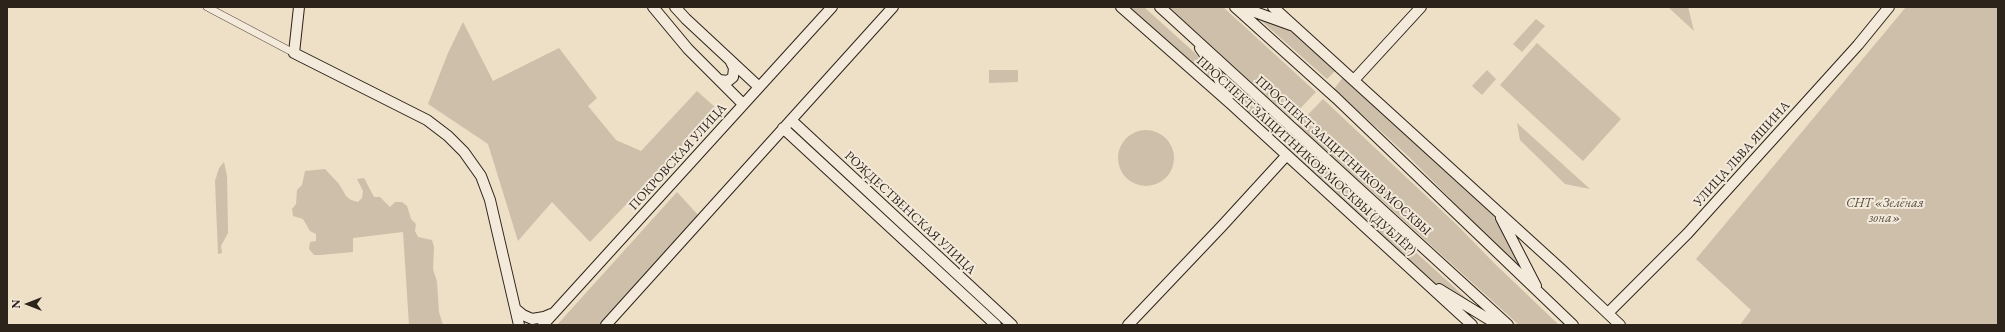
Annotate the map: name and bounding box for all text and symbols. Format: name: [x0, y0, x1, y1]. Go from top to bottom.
street label: ПРОСПЕКТ ЗАЩИТНИКОВ МОСКВЫ (ДУБЛЁР): [1193, 53, 1419, 259]
street label: ПРОСПЕКТ ЗАЩИТНИКОВ МОСКВЫ: [1252, 73, 1434, 239]
street label: УЛИЦА ЛЬВА ЯШИНА: [1691, 98, 1793, 210]
street label: ПОКРОВСКАЯ УЛИЦА: [626, 100, 730, 214]
street label: РОЖДЕСТВЕНСКАЯ УЛИЦА: [841, 148, 979, 278]
park label: СНТ «Зелёная зона»: [1846, 195, 1924, 226]
north arrow: [8, 284, 48, 324]
text: N: [9, 300, 23, 308]

